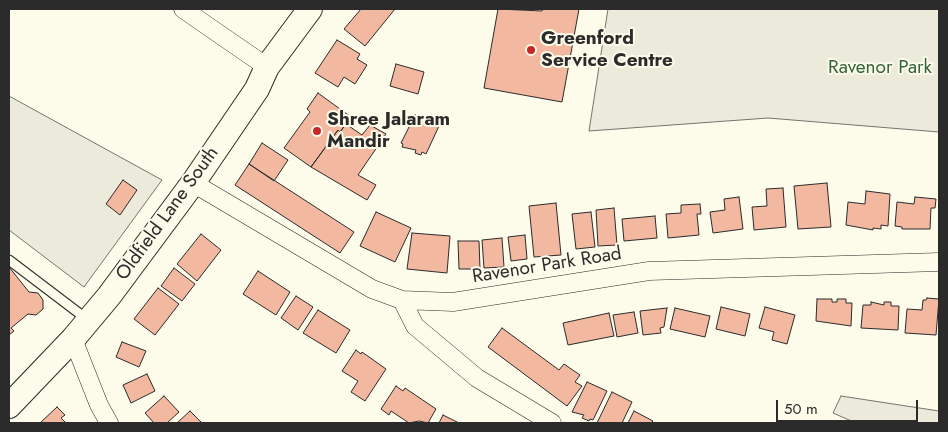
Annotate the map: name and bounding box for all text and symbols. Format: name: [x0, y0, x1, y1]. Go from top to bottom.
place label: Greenford Service Centre: [541, 28, 673, 72]
marker: Greenford Service Centre: [525, 44, 537, 56]
park label: Ravenor Park: [828, 57, 932, 79]
place label: Shree Jalaram Mandir: [327, 109, 450, 153]
marker: Shree Jalaram Mandir: [311, 125, 323, 137]
street label: Oldfield Lane South: [112, 143, 224, 285]
street label: Ravenor Park Road: [471, 243, 623, 289]
scale bar: [778, 390, 920, 422]
text: 50 m: [784, 398, 818, 420]

